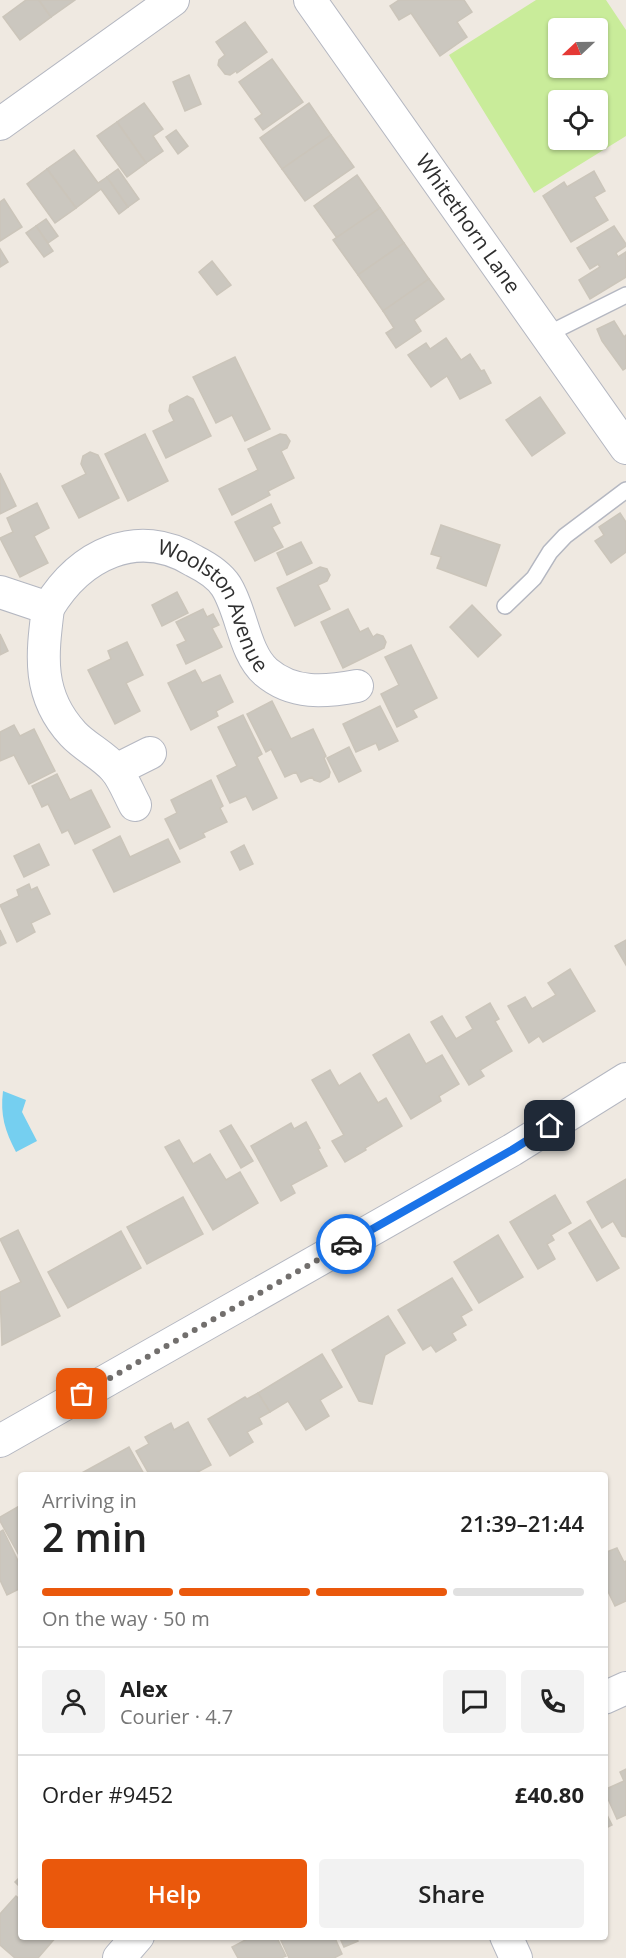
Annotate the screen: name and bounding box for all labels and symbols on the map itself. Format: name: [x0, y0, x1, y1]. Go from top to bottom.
north arrow: [548, 18, 608, 78]
street label: Whitethorn Lane: [410, 148, 528, 298]
street label: Woolston Avenue: [155, 532, 275, 678]
pin: [524, 1100, 575, 1151]
courier: [316, 1214, 376, 1274]
pin: [56, 1368, 107, 1419]

